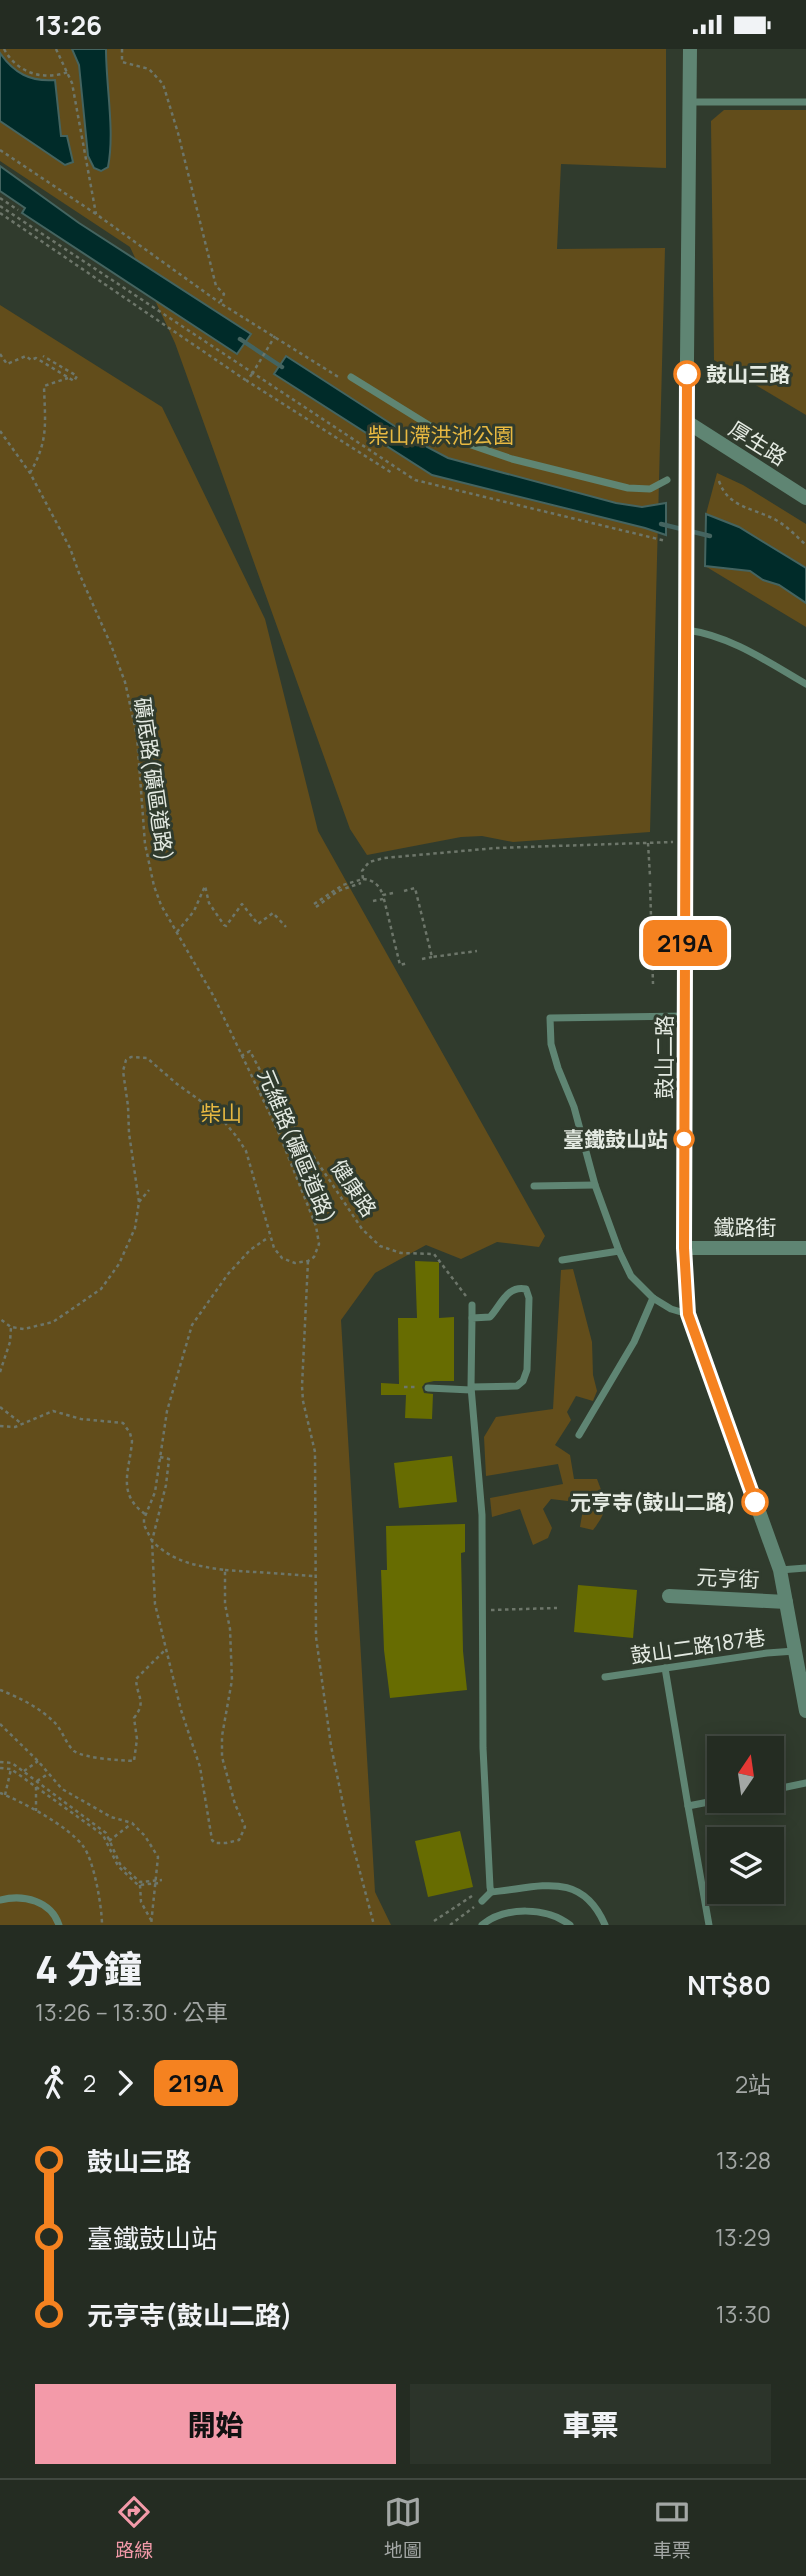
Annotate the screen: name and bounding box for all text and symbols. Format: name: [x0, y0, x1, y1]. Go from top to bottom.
text: 13:26: [35, 7, 102, 43]
place label: 鼓山三路: [706, 360, 790, 388]
marker: 鼓山三路: [674, 361, 700, 387]
street label: 厚生路: [724, 414, 792, 472]
park label: 柴山滯洪池公園: [368, 421, 515, 449]
street label: 礦底路(礦區道路): [129, 695, 179, 863]
line badge: 219A: [636, 920, 734, 966]
text: 219A: [657, 926, 713, 959]
street label: 鼓山二路: [650, 1015, 678, 1099]
street label: 元維路(礦區道路): [252, 1065, 342, 1227]
park label: 柴山: [200, 1099, 242, 1127]
place label: 臺鐵鼓山站: [563, 1125, 668, 1153]
marker: 臺鐵鼓山站: [674, 1129, 694, 1149]
street label: 健康路: [325, 1154, 383, 1222]
street label: 鐵路街: [714, 1213, 777, 1241]
place label: 元亨寺(鼓山二路): [570, 1488, 736, 1516]
marker: 元亨寺(鼓山二路): [742, 1489, 768, 1515]
street label: 元亨街: [696, 1562, 760, 1594]
street label: 鼓山二路187巷: [629, 1623, 767, 1669]
north arrow: [707, 1736, 784, 1813]
map controls: [707, 1736, 784, 1904]
button: layers: [707, 1827, 784, 1904]
text: 4 分鐘: [35, 1942, 142, 1994]
text: NT$80: [687, 1967, 771, 2003]
text: 13:26 – 13:30 · 公車: [35, 1996, 228, 2028]
icon: walk: [35, 2064, 73, 2102]
icon: forward: [106, 2064, 144, 2102]
text: 219A: [168, 2066, 224, 2099]
text: 2: [83, 2067, 96, 2099]
text: 2站: [735, 2068, 771, 2100]
text: 鼓山三路: [87, 2143, 191, 2179]
text: 13:28: [716, 2144, 771, 2176]
text: 臺鐵鼓山站: [87, 2220, 217, 2256]
text: 13:29: [715, 2221, 771, 2253]
text: 元亨寺(鼓山二路): [87, 2297, 293, 2333]
text: 13:30: [716, 2298, 771, 2330]
button: 開始: [35, 2384, 396, 2464]
button: 車票: [410, 2384, 771, 2464]
tab: 路線: [115, 2493, 153, 2563]
tab: 地圖: [384, 2493, 422, 2563]
tab: 車票: [653, 2493, 691, 2563]

